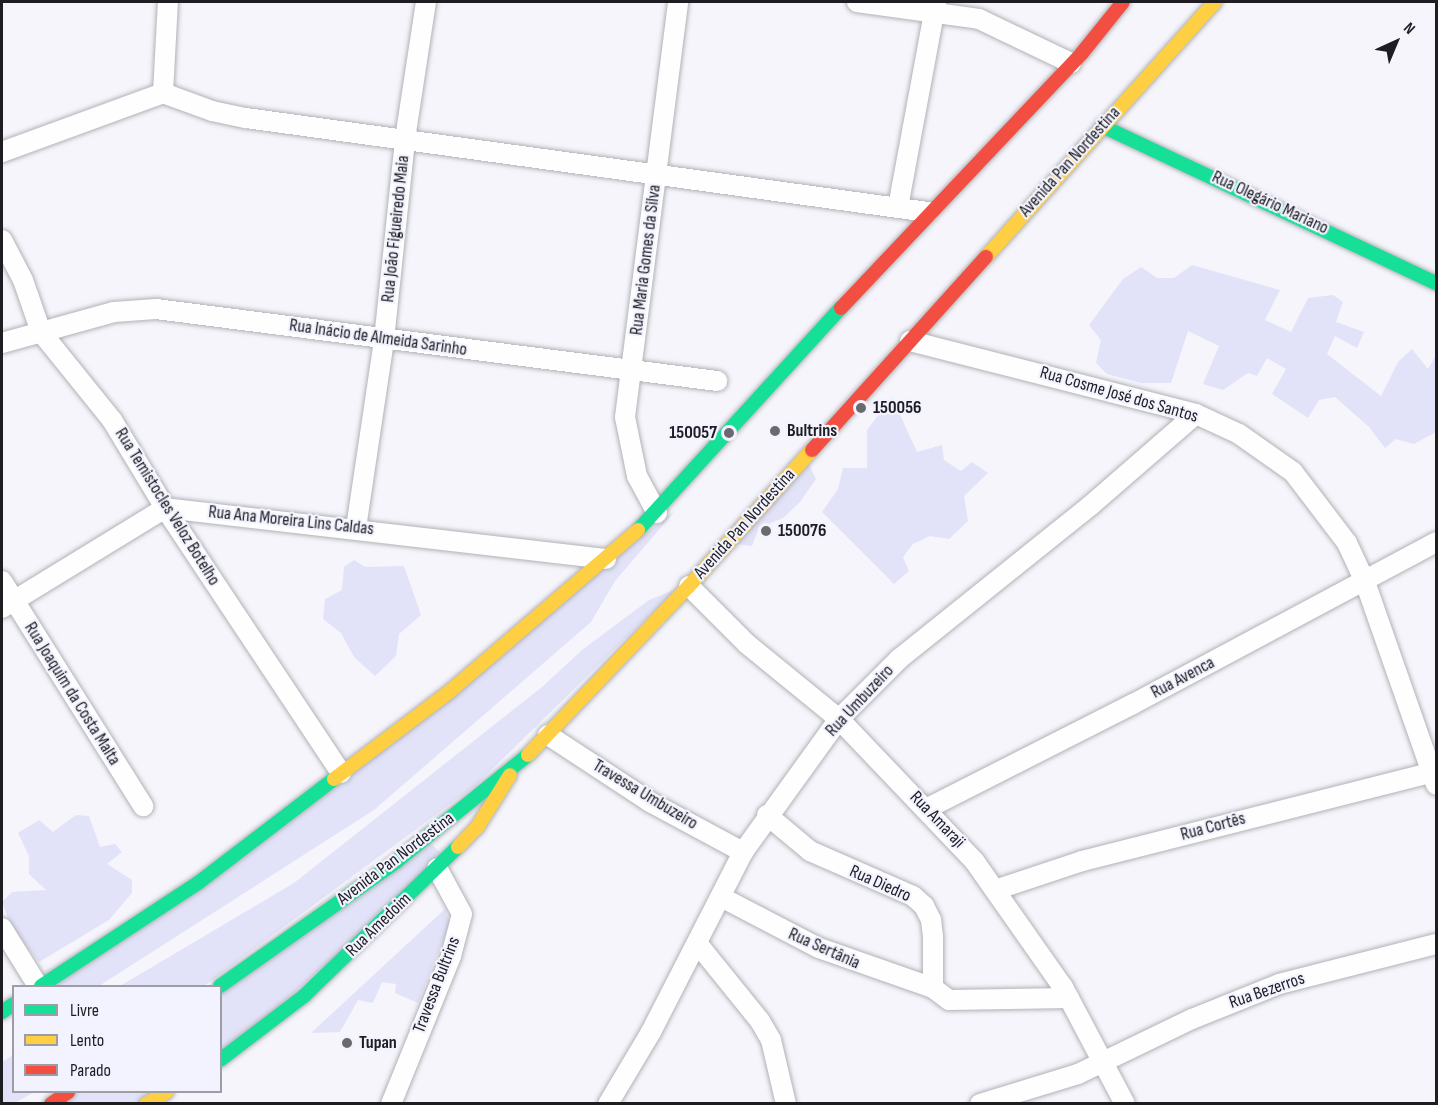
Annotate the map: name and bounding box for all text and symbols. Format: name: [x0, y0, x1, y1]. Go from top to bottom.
north arrow: [1366, 12, 1426, 72]
text: N: [1399, 19, 1419, 38]
street label: Avenida Pan Nordestina: [1015, 102, 1125, 222]
street label: Rua João Figueiredo Maia: [378, 154, 414, 304]
street label: Rua Olegário Mariano: [1208, 167, 1332, 239]
street label: Rua Maria Gomes da Silva: [626, 184, 666, 336]
street label: Rua Inácio de Almeida Sarinho: [288, 315, 468, 361]
street label: Rua Cosme José dos Santos: [1037, 362, 1201, 428]
place label: 150056: [873, 397, 922, 419]
marker: 150056: [854, 401, 868, 415]
place label: Bultrins: [787, 420, 837, 442]
place label: 150057: [669, 422, 717, 444]
street label: Rua Temistocles Veloz Botelho: [110, 424, 224, 590]
marker: Bultrins: [768, 424, 782, 438]
marker: 150057: [722, 426, 736, 440]
street label: Avenida Pan Nordestina: [690, 464, 800, 584]
street label: Rua Ana Moreira Lins Caldas: [207, 502, 375, 540]
place label: 150076: [778, 520, 826, 542]
marker: 150076: [759, 524, 773, 538]
street label: Rua Joaquim da Costa Malta: [19, 618, 125, 770]
street label: Rua Avenca: [1148, 652, 1218, 704]
street label: Rua Umbuzeiro: [821, 661, 899, 741]
street label: Travessa Umbuzeiro: [589, 755, 701, 835]
street label: Rua Amaraji: [905, 787, 969, 853]
street label: Avenida Pan Nordestina: [333, 808, 459, 910]
street label: Rua Cortês: [1178, 808, 1248, 846]
street label: Rua Diedro: [846, 861, 914, 907]
street label: Rua Amedoim: [342, 889, 416, 961]
street label: Rua Sertânia: [785, 924, 863, 974]
street label: Travessa Bultrins: [409, 934, 465, 1036]
street label: Rua Bezerros: [1226, 968, 1308, 1014]
legend: [12, 985, 222, 1093]
text: Livre: [70, 1000, 99, 1021]
text: Lento: [70, 1030, 104, 1051]
place label: Tupan: [359, 1032, 397, 1054]
marker: Tupan: [340, 1036, 354, 1050]
text: Parado: [70, 1060, 111, 1081]

